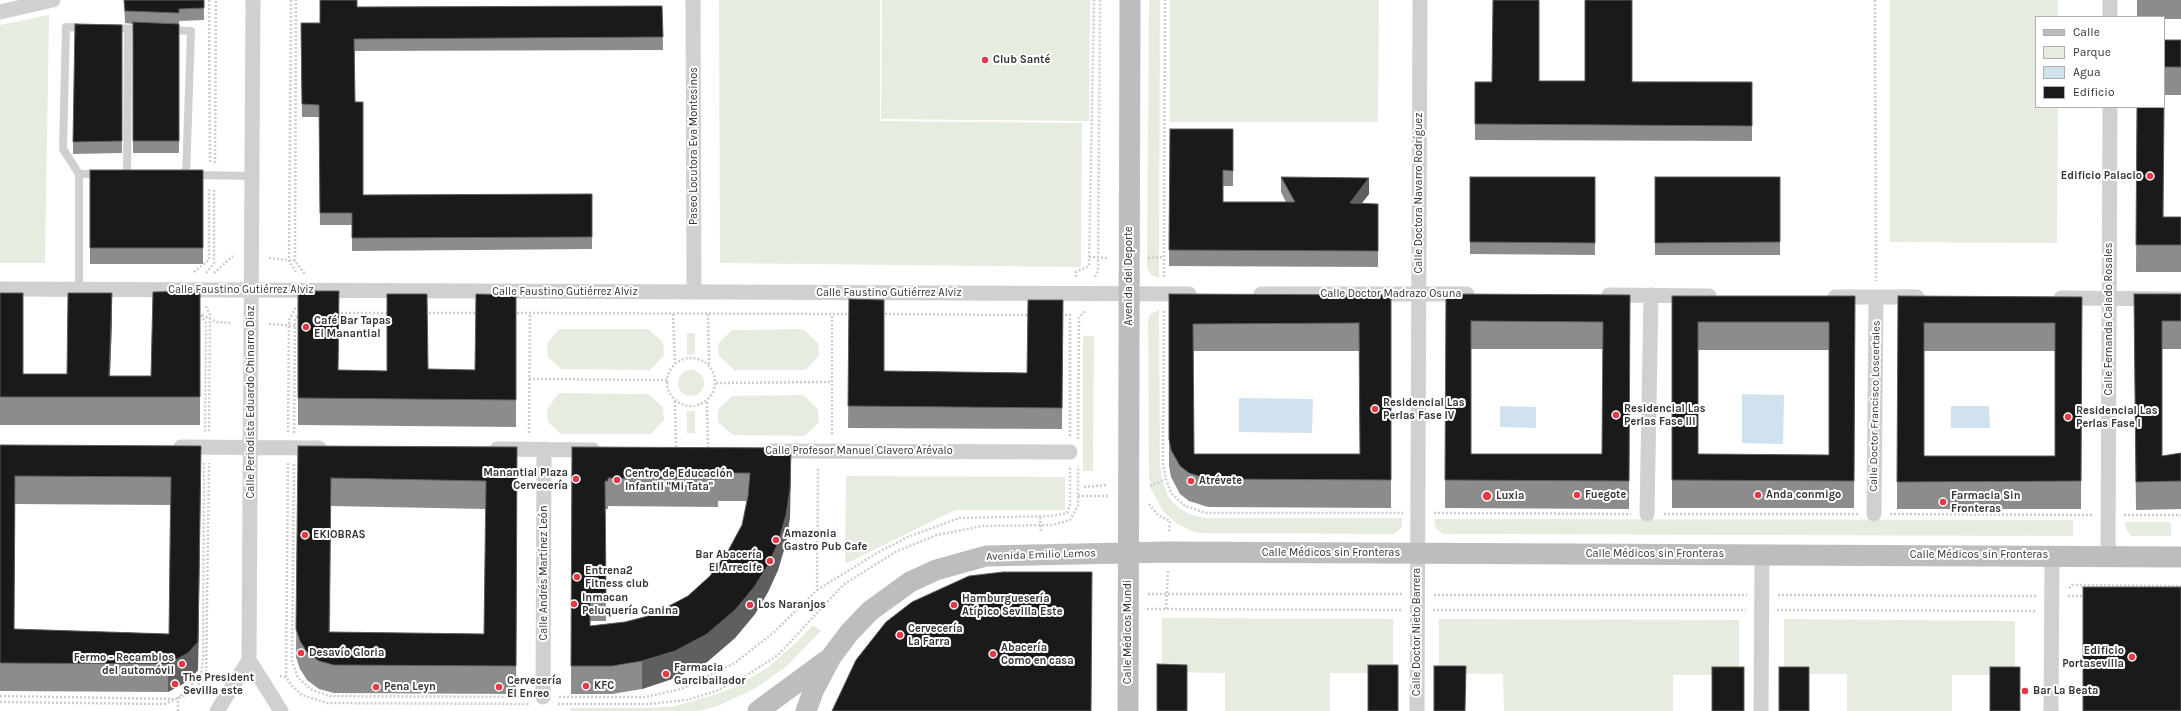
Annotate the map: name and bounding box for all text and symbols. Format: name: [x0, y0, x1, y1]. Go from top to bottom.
legend: [2035, 16, 2165, 108]
text: Calle: [2073, 25, 2100, 39]
text: Parque: [2073, 45, 2111, 59]
place label: Club Santé: [993, 53, 1050, 67]
marker: Club Santé: [980, 55, 990, 65]
text: Agua: [2073, 65, 2101, 79]
street label: Paseo Locutora Eva Montesinos: [687, 67, 701, 225]
text: Edificio: [2073, 85, 2114, 99]
street label: Calle Doctora Navarro Rodríguez: [1412, 113, 1426, 273]
place label: Edificio Palacio: [2061, 169, 2142, 183]
marker: Edificio Palacio: [2145, 171, 2155, 181]
street label: Avenida del Deporte: [1122, 226, 1136, 326]
street label: Calle Fernanda Calado Rosales: [2102, 243, 2116, 395]
street label: Calle Faustino Gutiérrez Alviz: [168, 283, 314, 297]
street label: Calle Faustino Gutiérrez Alviz: [492, 285, 638, 299]
street label: Calle Faustino Gutiérrez Alviz: [816, 286, 962, 300]
street label: Calle Doctor Madrazo Osuna: [1321, 287, 1461, 301]
street label: Calle Periodista Eduardo Chinarro Diaz: [244, 306, 258, 498]
place label: Café Bar Tapas El Manantial: [314, 314, 391, 340]
street label: Calle Doctor Francisco Loscertales: [1867, 320, 1883, 492]
marker: Café Bar Tapas El Manantial: [301, 322, 311, 332]
place label: Residencial Las Perlas Fase IV: [1383, 396, 1464, 422]
place label: Residencial Las Perlas Fase III: [1624, 402, 1705, 428]
marker: Residencial Las Perlas Fase IV: [1370, 404, 1380, 414]
place label: Residencial Las Perlas Fase I: [2076, 404, 2157, 430]
marker: Residencial Las Perlas Fase III: [1611, 410, 1621, 420]
marker: Residencial Las Perlas Fase I: [2063, 412, 2073, 422]
street label: Calle Profesor Manuel Clavero Arévalo: [765, 444, 953, 458]
place label: Manantial Plaza Cervecería: [483, 466, 568, 492]
place label: Centro de Educación Infantil "Mi Tata": [625, 467, 733, 493]
marker: Manantial Plaza Cervecería: [571, 474, 581, 484]
place label: Atrévete: [1199, 474, 1242, 488]
marker: Centro de Educación Infantil "Mi Tata": [612, 475, 622, 485]
marker: Atrévete: [1186, 476, 1196, 486]
place label: Fuegote: [1585, 488, 1626, 502]
place label: Anda conmigo: [1766, 488, 1841, 502]
place label: Luxia: [1496, 489, 1524, 503]
place label: Farmacia Sin Fronteras: [1951, 489, 2020, 515]
marker: Luxia: [1481, 490, 1493, 502]
marker: Fuegote: [1572, 490, 1582, 500]
marker: Anda conmigo: [1753, 490, 1763, 500]
marker: Farmacia Sin Fronteras: [1938, 497, 1948, 507]
street label: Calle Andrés Martínez León: [537, 505, 551, 641]
place label: Amazonia Gastro Pub Cafe: [784, 527, 867, 553]
place label: EKIOBRAS: [313, 528, 366, 542]
marker: EKIOBRAS: [300, 530, 310, 540]
marker: Amazonia Gastro Pub Cafe: [771, 535, 781, 545]
street label: Avenida Emilio Lemos: [986, 546, 1096, 564]
street label: Calle Médicos sin Fronteras: [1262, 546, 1400, 560]
street label: Calle Médicos sin Fronteras: [1586, 547, 1724, 561]
place label: Bar Abacería El Arrecife: [695, 548, 762, 574]
street label: Calle Médicos sin Fronteras: [1910, 548, 2048, 562]
marker: Bar Abacería El Arrecife: [765, 556, 775, 566]
place label: Entrena2 Fitness club: [585, 564, 649, 590]
street label: Calle Doctor Nieto Barrera: [1410, 568, 1424, 696]
marker: Entrena2 Fitness club: [572, 572, 582, 582]
street label: Calle Médicos Mundi: [1121, 580, 1135, 684]
place label: Inmacan Peluquería Canina: [582, 591, 678, 617]
place label: Hamburguesería Atípico Sevilla Este: [962, 592, 1062, 618]
place label: Los Naranjos: [758, 598, 826, 612]
marker: Inmacan Peluquería Canina: [569, 599, 579, 609]
marker: Los Naranjos: [745, 600, 755, 610]
marker: Hamburguesería Atípico Sevilla Este: [949, 600, 959, 610]
place label: Cervecería La Farra: [908, 622, 963, 648]
marker: Cervecería La Farra: [895, 630, 905, 640]
place label: Abacería Como en casa: [1001, 641, 1074, 667]
place label: Edificio Portasevilla: [2062, 644, 2124, 670]
place label: Desavío Gloria: [309, 646, 384, 660]
marker: Desavío Gloria: [296, 648, 306, 658]
marker: Abacería Como en casa: [988, 649, 998, 659]
place label: Fermo - Recambios del automóvil: [74, 651, 174, 677]
marker: Edificio Portasevilla: [2127, 652, 2137, 662]
marker: Fermo - Recambios del automóvil: [177, 659, 187, 669]
place label: Farmacia Garcibailador: [674, 661, 746, 687]
marker: Farmacia Garcibailador: [661, 669, 671, 679]
place label: The President Sevilla este: [183, 671, 254, 697]
place label: Cervecería El Enreo: [507, 674, 562, 700]
marker: The President Sevilla este: [170, 679, 180, 689]
place label: KFC: [594, 679, 614, 693]
place label: Pena Leyn: [384, 680, 436, 694]
marker: KFC: [581, 681, 591, 691]
marker: Pena Leyn: [371, 682, 381, 692]
marker: Cervecería El Enreo: [494, 682, 504, 692]
place label: Bar La Beata: [2033, 684, 2098, 698]
marker: Bar La Beata: [2020, 686, 2030, 696]

